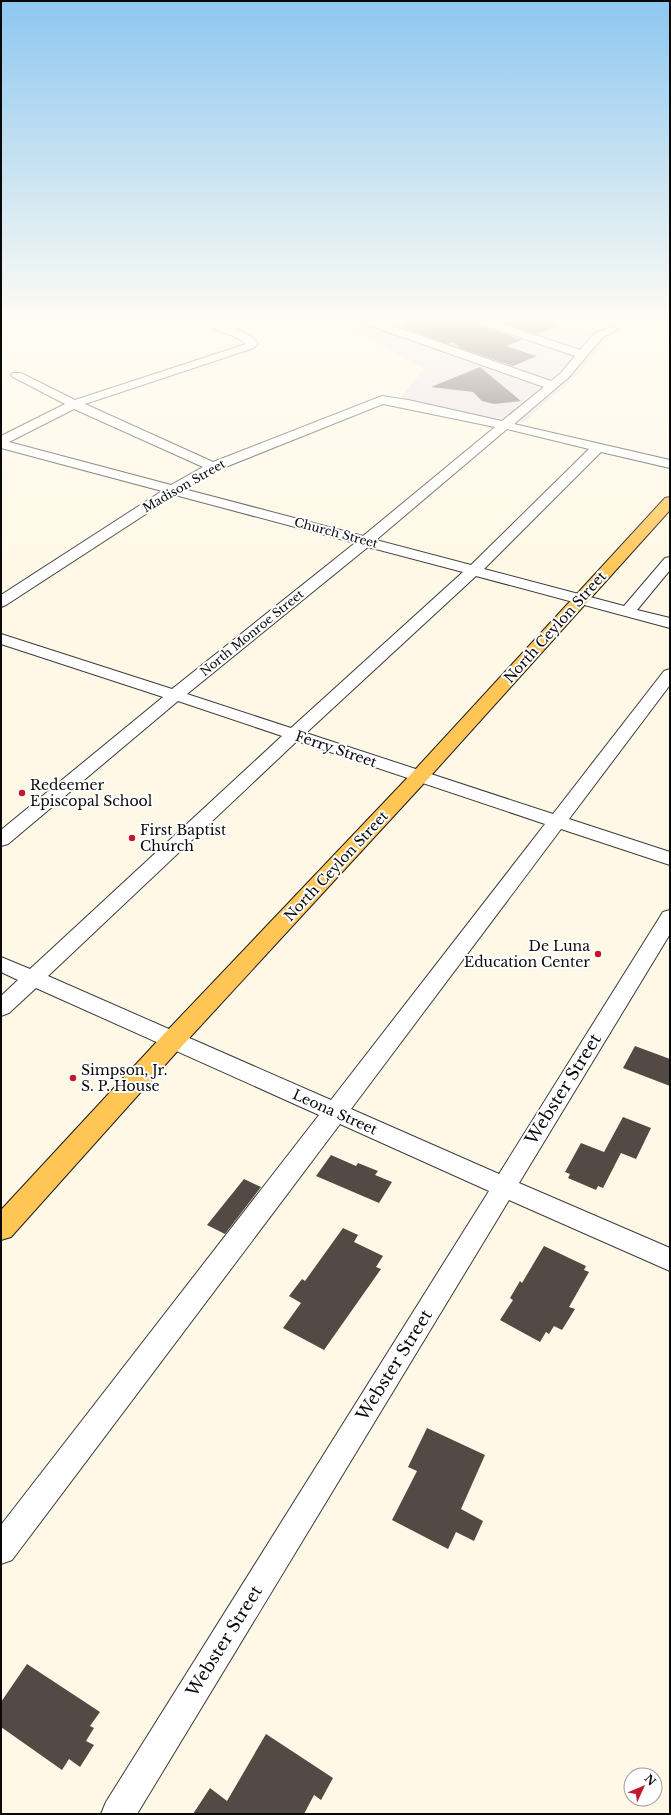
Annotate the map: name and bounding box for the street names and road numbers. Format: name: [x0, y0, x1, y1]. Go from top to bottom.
street label: Madison Street: [140, 456, 228, 515]
street label: Church Street: [293, 514, 380, 551]
street label: North Ceylon Street: [500, 567, 610, 687]
street label: North Monroe Street: [197, 586, 307, 679]
street label: Ferry Street: [293, 727, 380, 772]
street label: North Ceylon Street: [280, 807, 392, 925]
street label: Webster Street: [520, 1029, 606, 1150]
street label: Leona Street: [290, 1085, 381, 1139]
street label: Webster Street: [351, 1305, 437, 1426]
street label: Webster Street: [181, 1581, 267, 1702]

